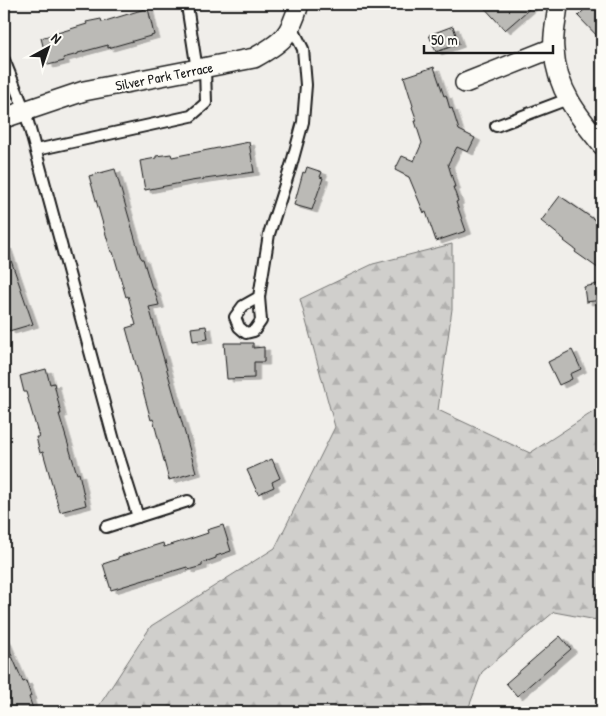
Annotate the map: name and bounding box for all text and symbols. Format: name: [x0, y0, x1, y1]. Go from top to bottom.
north arrow: [22, 22, 72, 72]
scale bar: [424, 22, 552, 54]
text: N: [48, 28, 66, 48]
text: 50 m: [431, 29, 458, 50]
street label: Silver Park Terrace: [114, 57, 215, 95]

